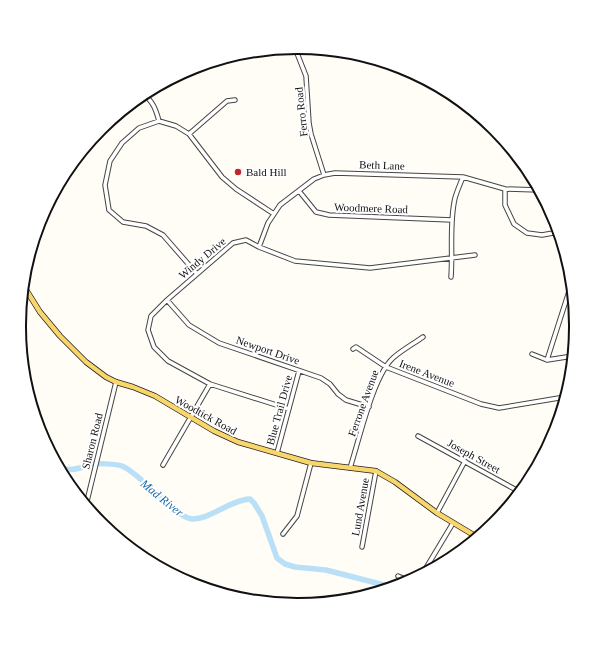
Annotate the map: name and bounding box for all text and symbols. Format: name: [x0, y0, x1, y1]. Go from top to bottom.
street label: Ferro Road: [292, 86, 310, 137]
street label: Beth Lane: [359, 158, 405, 172]
place label: Bald Hill: [246, 166, 287, 178]
marker: Bald Hill: [233, 167, 243, 177]
street label: Woodmere Road: [334, 201, 409, 215]
street label: Windy Drive: [176, 235, 228, 281]
street label: Newport Drive: [235, 334, 301, 366]
street label: Irene Avenue: [398, 357, 456, 389]
street label: Ferrone Avenue: [345, 368, 381, 438]
street label: Blue Trail Drive: [264, 374, 294, 446]
street label: Woodtick Road: [173, 393, 239, 437]
street label: Sharon Road: [79, 411, 105, 470]
street label: Joseph Street: [446, 437, 502, 475]
water label: Mad River: [137, 476, 186, 520]
street label: Lund Avenue: [349, 477, 371, 537]

